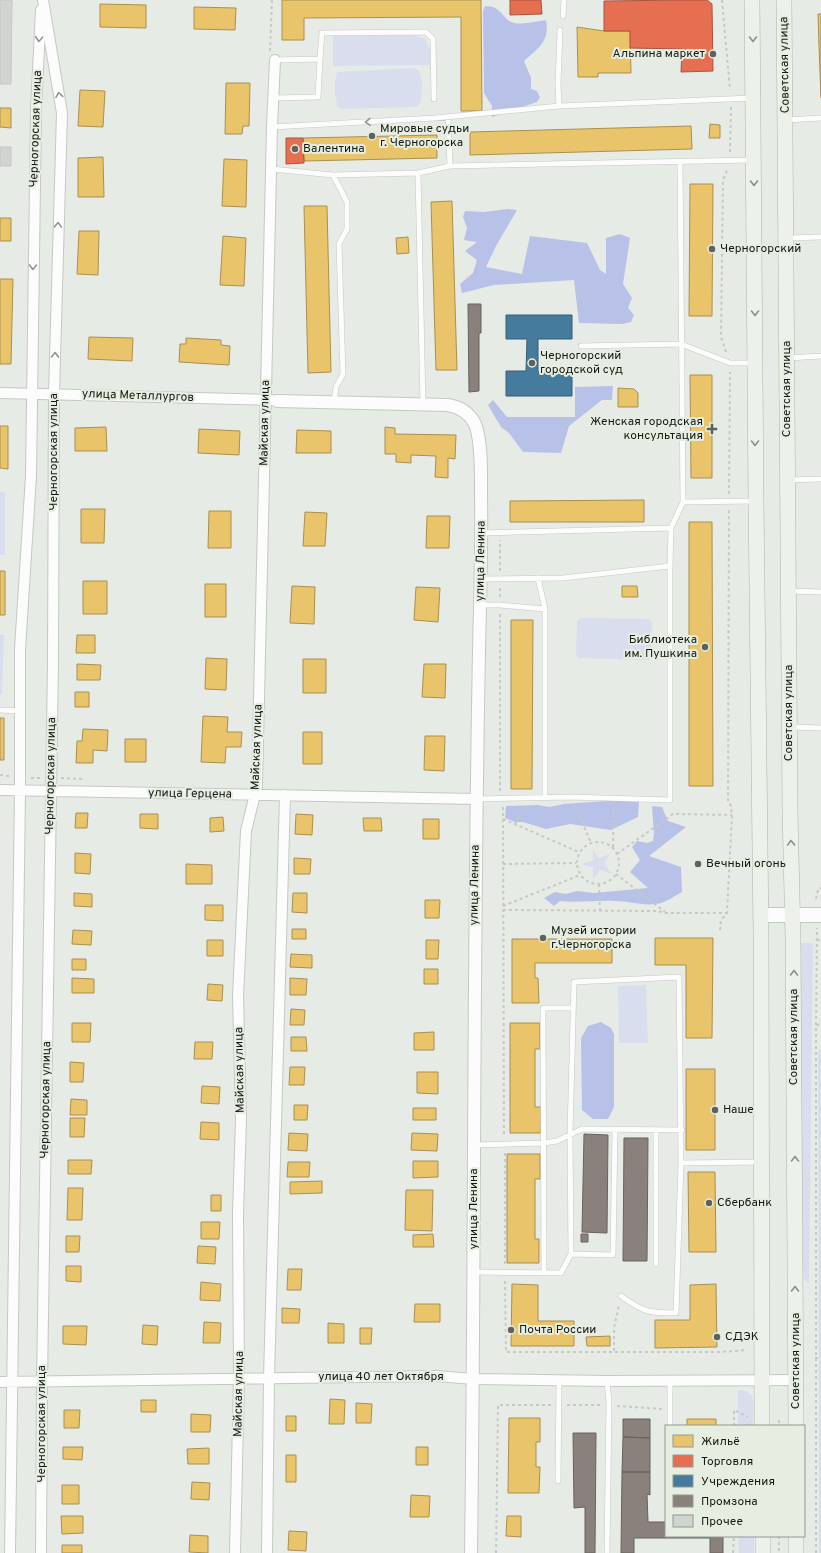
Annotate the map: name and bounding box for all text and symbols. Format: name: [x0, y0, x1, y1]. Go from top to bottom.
street label: Советская улица: [776, 17, 794, 113]
one-way arrow: [35, 36, 44, 42]
one-way arrow: [749, 36, 757, 42]
place label: Альпина маркет: [613, 46, 706, 62]
marker: Альпина маркет: [708, 49, 718, 59]
street label: Черногорская улица: [26, 70, 46, 188]
one-way arrow: [55, 92, 64, 98]
one-way arrow: [365, 118, 371, 126]
place label: Мировые судьи г. Черногорска: [380, 121, 469, 151]
marker: Мировые судьи г. Черногорска: [367, 131, 377, 141]
place label: Валентина: [303, 141, 365, 157]
marker: Валентина: [290, 144, 300, 154]
one-way arrow: [750, 180, 758, 186]
one-way arrow: [54, 222, 62, 228]
place label: Черногорский: [720, 241, 801, 257]
marker: Черногорский: [707, 244, 717, 254]
one-way arrow: [29, 264, 37, 270]
one-way arrow: [750, 310, 759, 316]
street label: Советская улица: [779, 341, 795, 437]
place label: Черногорский городской суд: [540, 348, 623, 378]
one-way arrow: [51, 352, 59, 358]
marker: Черногорский городской суд: [527, 358, 537, 368]
street label: Майская улица: [256, 380, 274, 466]
street label: улица Металлургов: [82, 386, 194, 406]
street label: Черногорская улица: [46, 393, 62, 511]
place label: Женская городская консультация: [590, 414, 703, 444]
marker: Женская городская консультация: [706, 423, 718, 435]
one-way arrow: [751, 440, 759, 446]
street label: улица Ленина: [472, 520, 490, 602]
place label: Библиотека им. Пушкина: [624, 632, 697, 662]
marker: Библиотека им. Пушкина: [700, 642, 710, 652]
street label: Советская улица: [781, 665, 797, 761]
street label: Майская улица: [248, 704, 266, 790]
street label: Черногорская улица: [42, 717, 60, 835]
street label: улица Герцена: [148, 785, 232, 803]
one-way arrow: [786, 840, 795, 846]
street label: улица Ленина: [466, 844, 484, 926]
place label: Вечный огонь: [706, 856, 786, 872]
marker: Вечный огонь: [693, 859, 703, 869]
place label: Музей истории г.Черногорска: [551, 923, 636, 953]
marker: Музей истории г.Черногорска: [538, 933, 548, 943]
one-way arrow: [789, 970, 798, 976]
street label: Советская улица: [786, 989, 802, 1085]
street label: Майская улица: [231, 1027, 249, 1113]
street label: Черногорская улица: [37, 1041, 55, 1159]
place label: Наше: [723, 1102, 754, 1118]
marker: Наше: [710, 1105, 720, 1115]
one-way arrow: [790, 1156, 799, 1162]
street label: улица Ленина: [466, 1169, 482, 1249]
place label: Сбербанк: [717, 1195, 772, 1211]
marker: Сбербанк: [704, 1198, 714, 1208]
one-way arrow: [791, 1286, 799, 1292]
street label: Советская улица: [788, 1313, 804, 1409]
place label: Почта России: [519, 1322, 596, 1338]
marker: Почта России: [506, 1325, 516, 1335]
place label: СДЭК: [725, 1329, 759, 1345]
marker: СДЭК: [712, 1332, 722, 1342]
street label: Майская улица: [230, 1351, 248, 1437]
street label: Черногорская улица: [34, 1365, 50, 1483]
street label: улица 40 лет Октября: [318, 1369, 444, 1385]
legend: [665, 1425, 805, 1537]
text: Жильё: [701, 1434, 740, 1450]
text: Торговля: [701, 1454, 753, 1470]
text: Учреждения: [701, 1474, 775, 1490]
text: Промзона: [701, 1494, 758, 1510]
text: Прочее: [701, 1514, 743, 1530]

